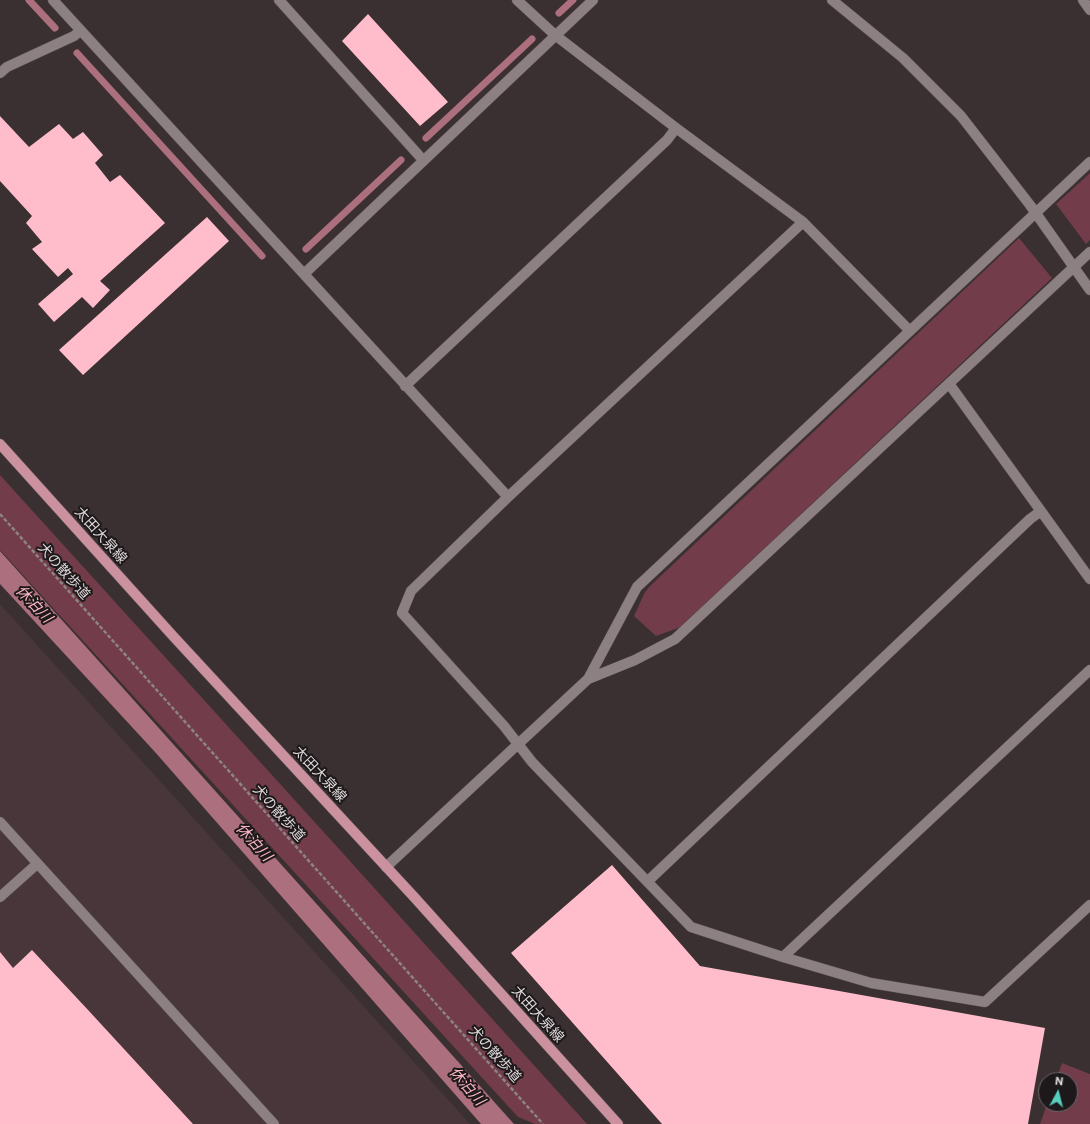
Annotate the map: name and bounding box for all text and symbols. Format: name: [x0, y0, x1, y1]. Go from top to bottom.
street label: 太田大泉線: [71, 503, 131, 567]
street label: 犬の散歩道: [34, 539, 94, 603]
water label: 休泊川: [12, 581, 56, 627]
street label: 太田大泉線: [290, 743, 350, 805]
street label: 犬の散歩道: [249, 781, 309, 845]
water label: 休泊川: [232, 819, 276, 865]
street label: 太田大泉線: [508, 982, 568, 1046]
street label: 犬の散歩道: [465, 1022, 525, 1086]
water label: 休泊川: [445, 1063, 489, 1109]
north arrow: [1038, 1072, 1078, 1112]
text: N: [1054, 1074, 1064, 1088]

